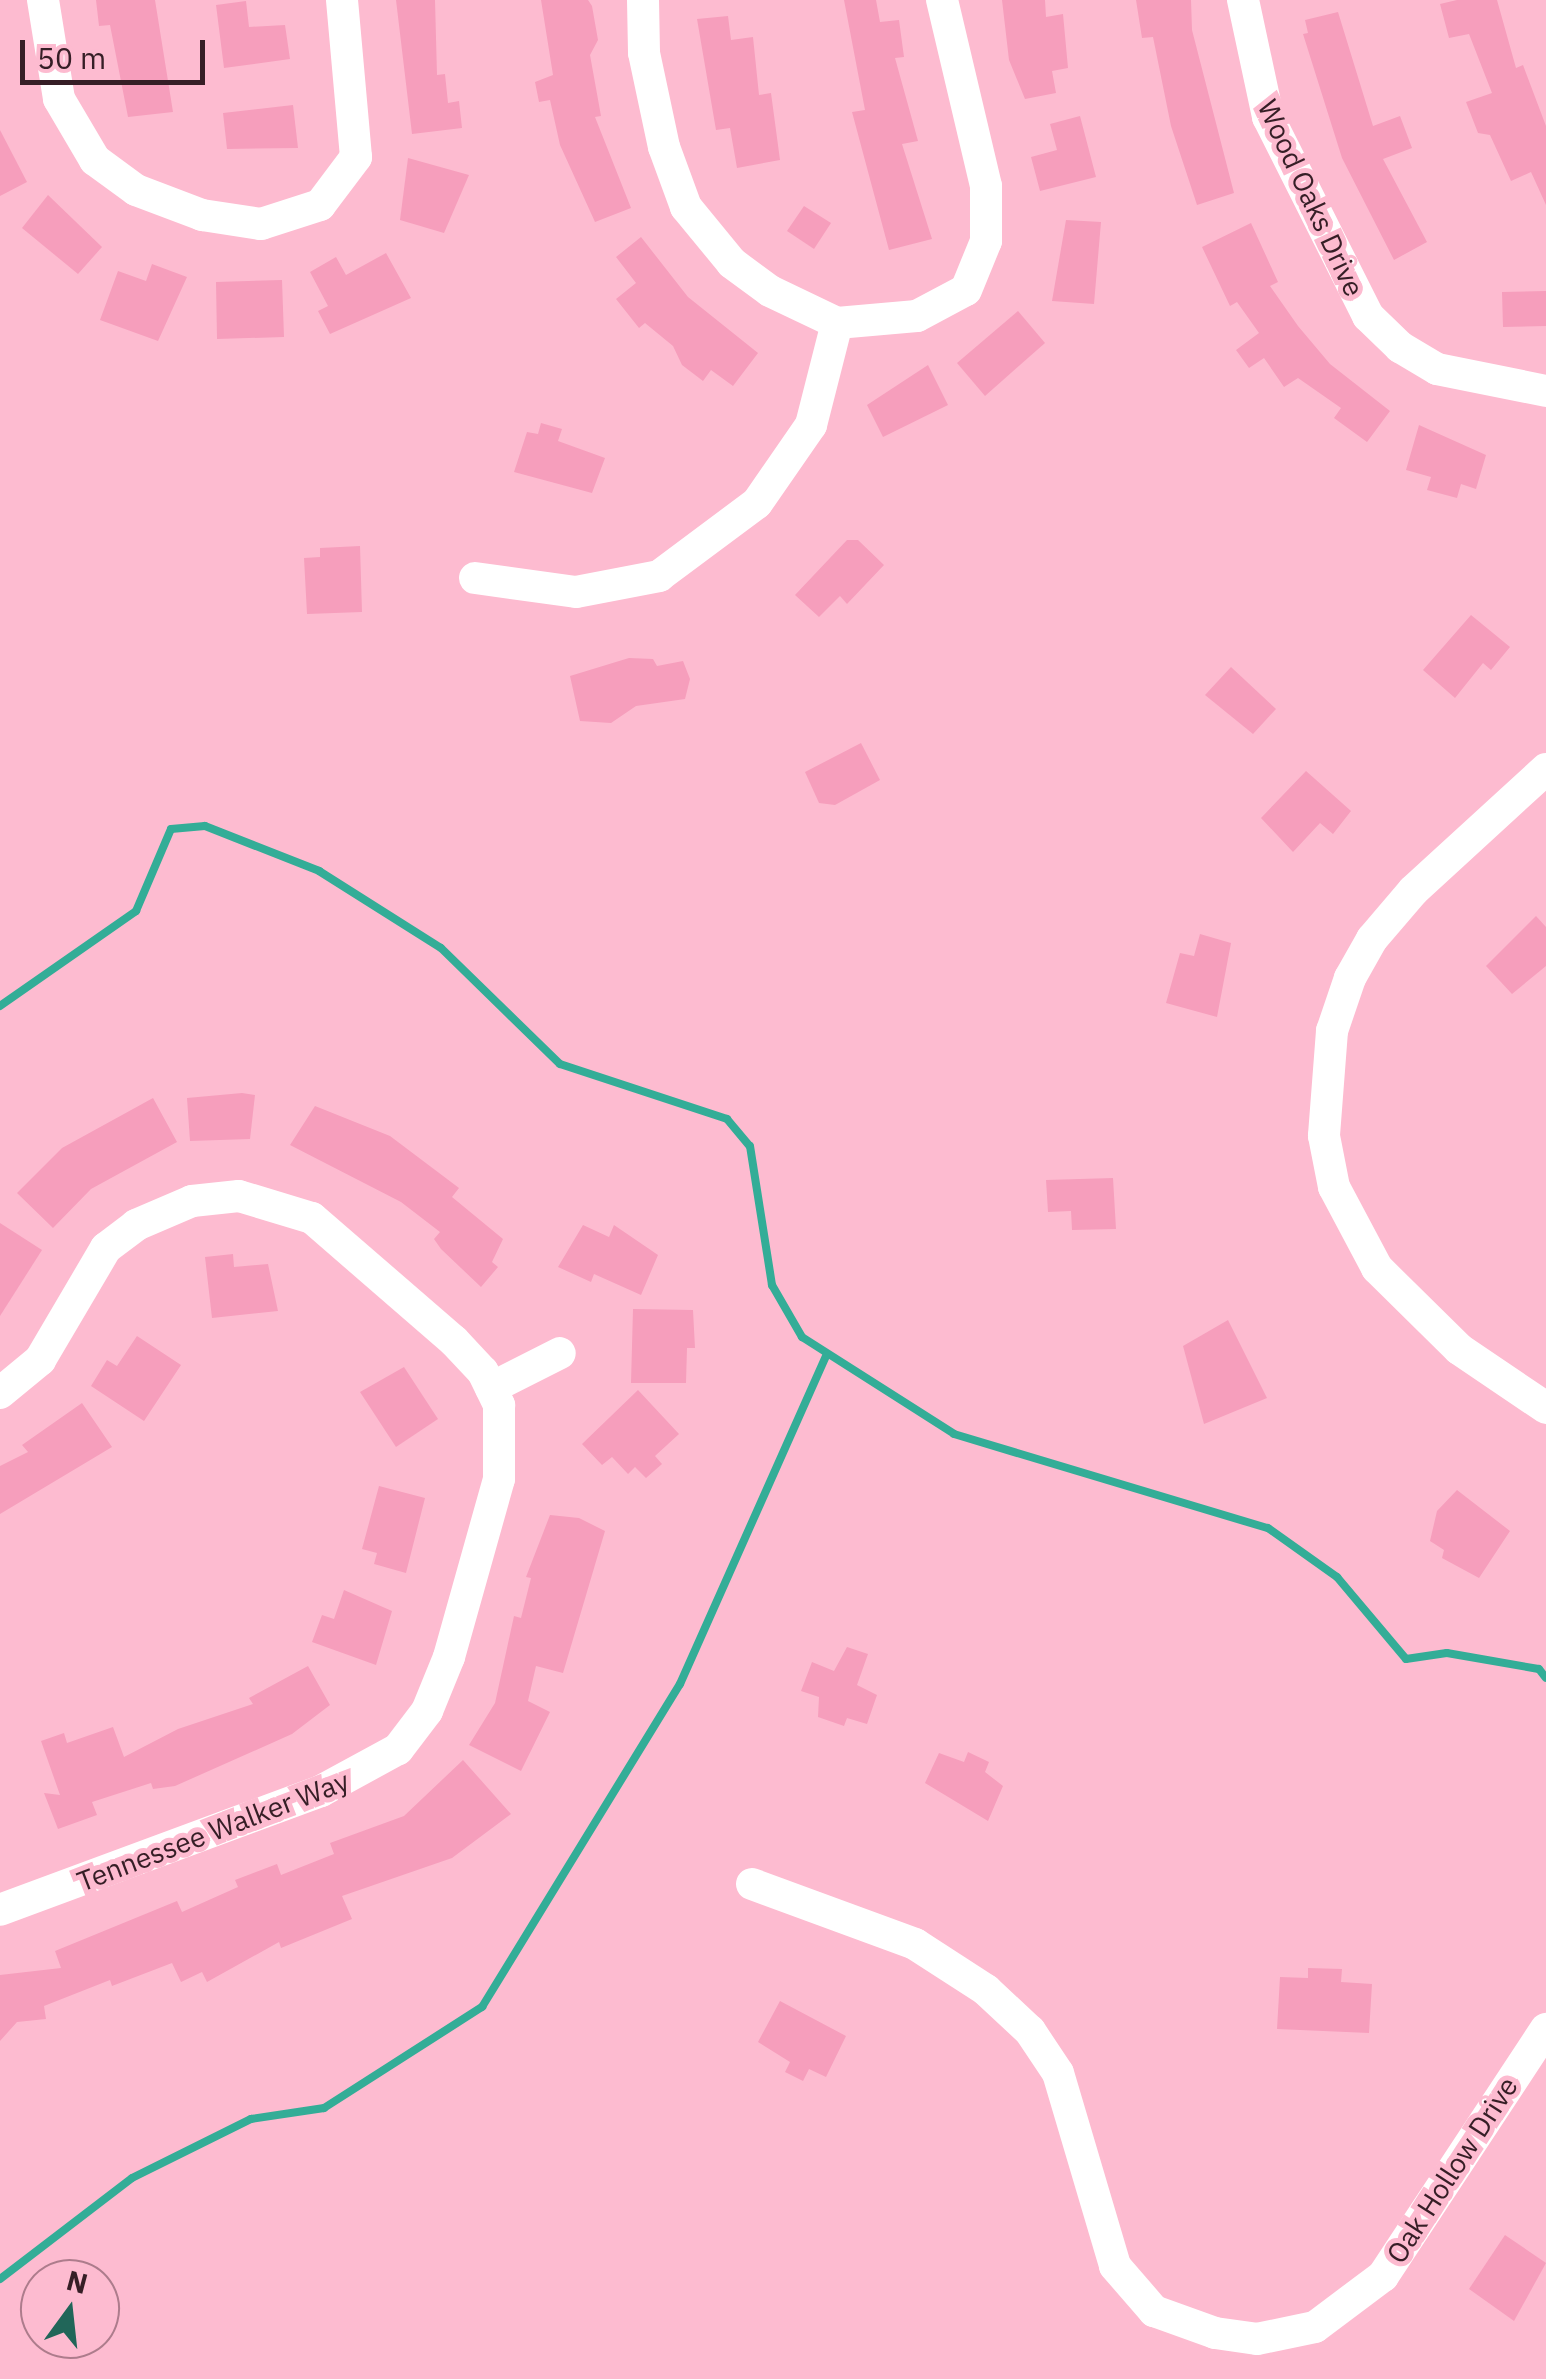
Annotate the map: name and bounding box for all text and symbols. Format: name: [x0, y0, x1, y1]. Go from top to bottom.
scale bar: [25, 20, 210, 82]
text: 50 m: [37, 38, 106, 77]
street label: Wood Oaks Drive: [1251, 94, 1371, 302]
street label: Tennessee Walker Way: [72, 1764, 354, 1898]
street label: Oak Hollow Drive: [1379, 2071, 1525, 2269]
north arrow: [20, 2259, 120, 2359]
text: N: [63, 2261, 92, 2302]

